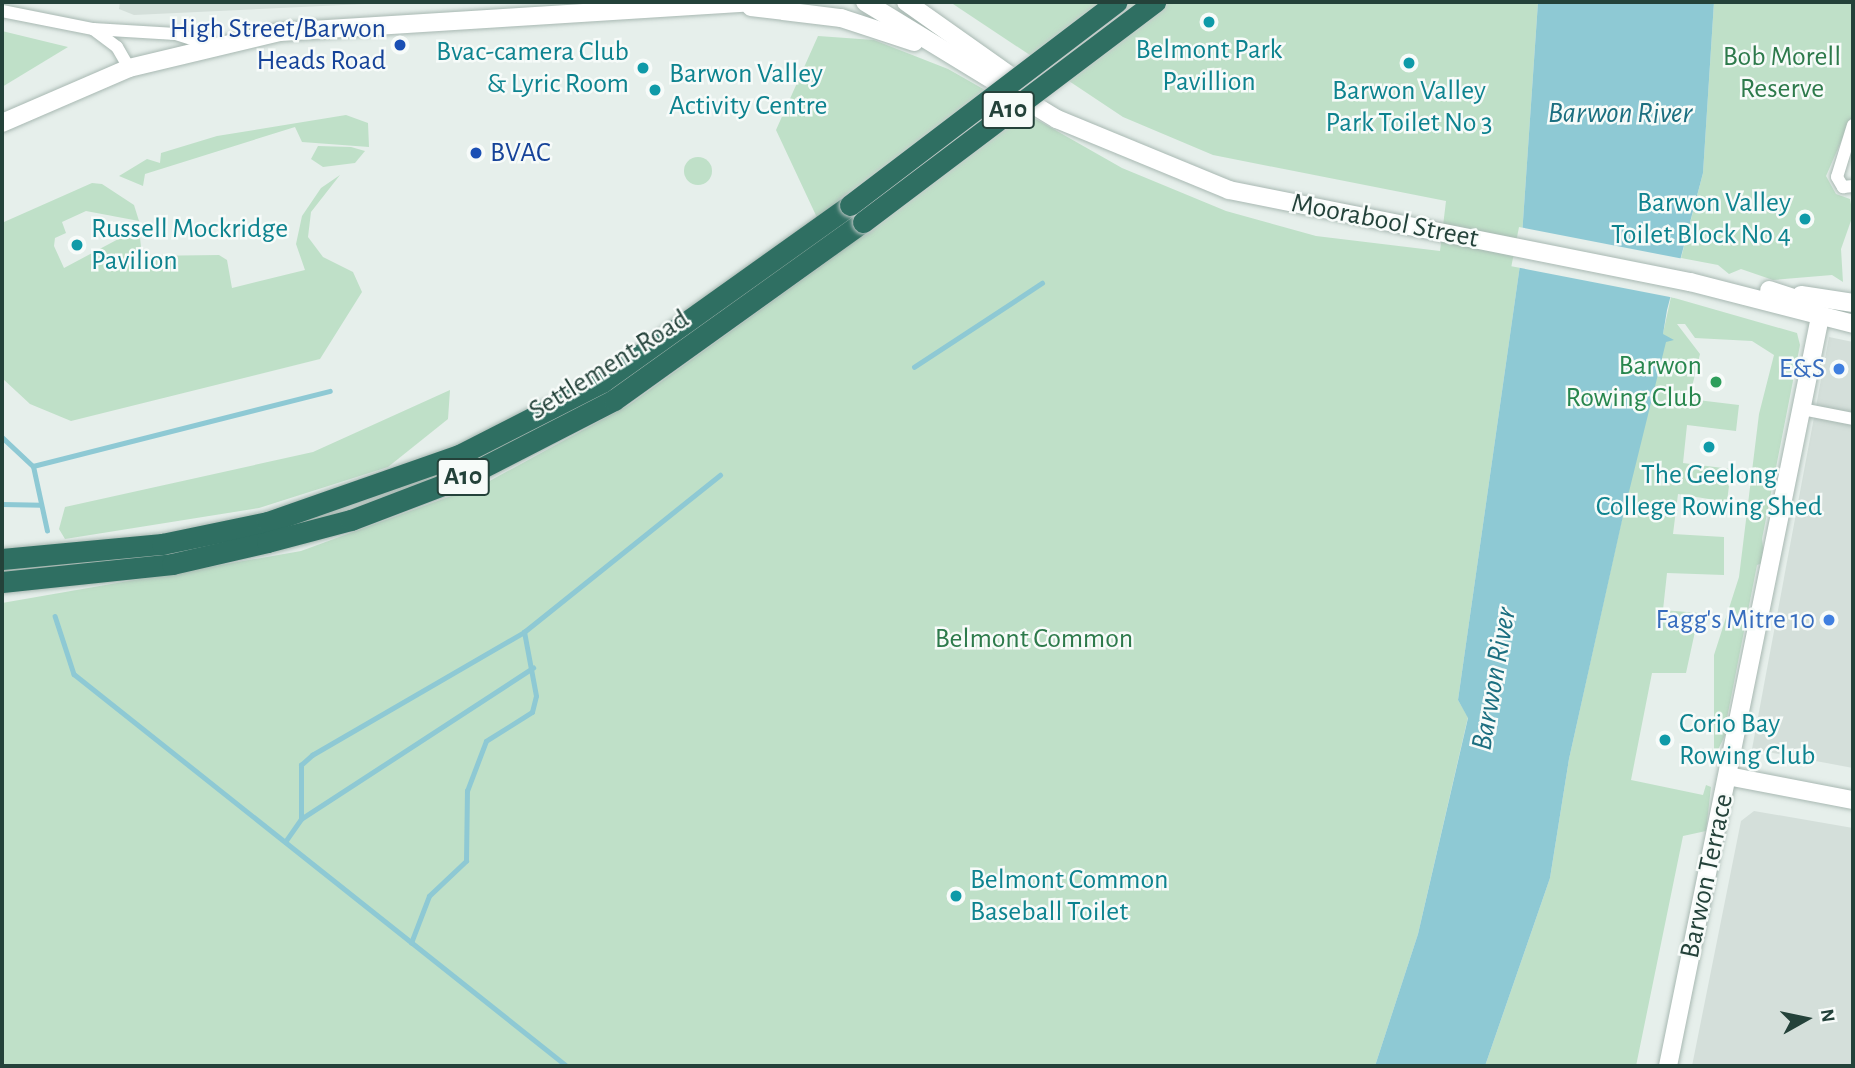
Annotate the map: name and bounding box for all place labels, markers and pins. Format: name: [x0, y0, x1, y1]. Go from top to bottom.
place label: High Street/Barwon Heads Road: [170, 12, 386, 78]
marker: Belmont Park Pavillion: [1201, 14, 1217, 30]
place label: Belmont Park Pavillion: [1136, 33, 1282, 99]
place label: Bvac-camera Club & Lyric Room: [436, 35, 629, 101]
marker: High Street/Barwon Heads Road: [392, 37, 408, 53]
marker: Barwon Valley Park Toilet No 3: [1401, 55, 1417, 71]
place label: Barwon Valley Activity Centre: [669, 57, 827, 123]
marker: Bvac-camera Club & Lyric Room: [635, 60, 651, 76]
place label: Barwon Valley Park Toilet No 3: [1325, 74, 1493, 140]
marker: Barwon Valley Activity Centre: [647, 82, 663, 98]
place label: BVAC: [490, 136, 551, 170]
marker: BVAC: [468, 145, 484, 161]
place label: Barwon Valley Toilet Block No 4: [1611, 186, 1791, 252]
marker: Barwon Valley Toilet Block No 4: [1797, 211, 1813, 227]
place label: Russell Mockridge Pavilion: [91, 212, 288, 278]
marker: Russell Mockridge Pavilion: [69, 237, 85, 253]
place label: Barwon Rowing Club: [1566, 349, 1702, 415]
place label: E&S: [1779, 352, 1825, 386]
marker: E&S: [1831, 361, 1847, 377]
marker: Barwon Rowing Club: [1708, 374, 1724, 390]
marker: The Geelong College Rowing Shed: [1701, 439, 1717, 455]
place label: The Geelong College Rowing Shed: [1596, 458, 1822, 524]
place label: Fagg's Mitre 10: [1656, 603, 1815, 637]
marker: Fagg's Mitre 10: [1821, 612, 1837, 628]
place label: Corio Bay Rowing Club: [1679, 707, 1815, 773]
marker: Corio Bay Rowing Club: [1657, 732, 1673, 748]
place label: Belmont Common Baseball Toilet: [970, 863, 1168, 929]
marker: Belmont Common Baseball Toilet: [948, 888, 964, 904]

